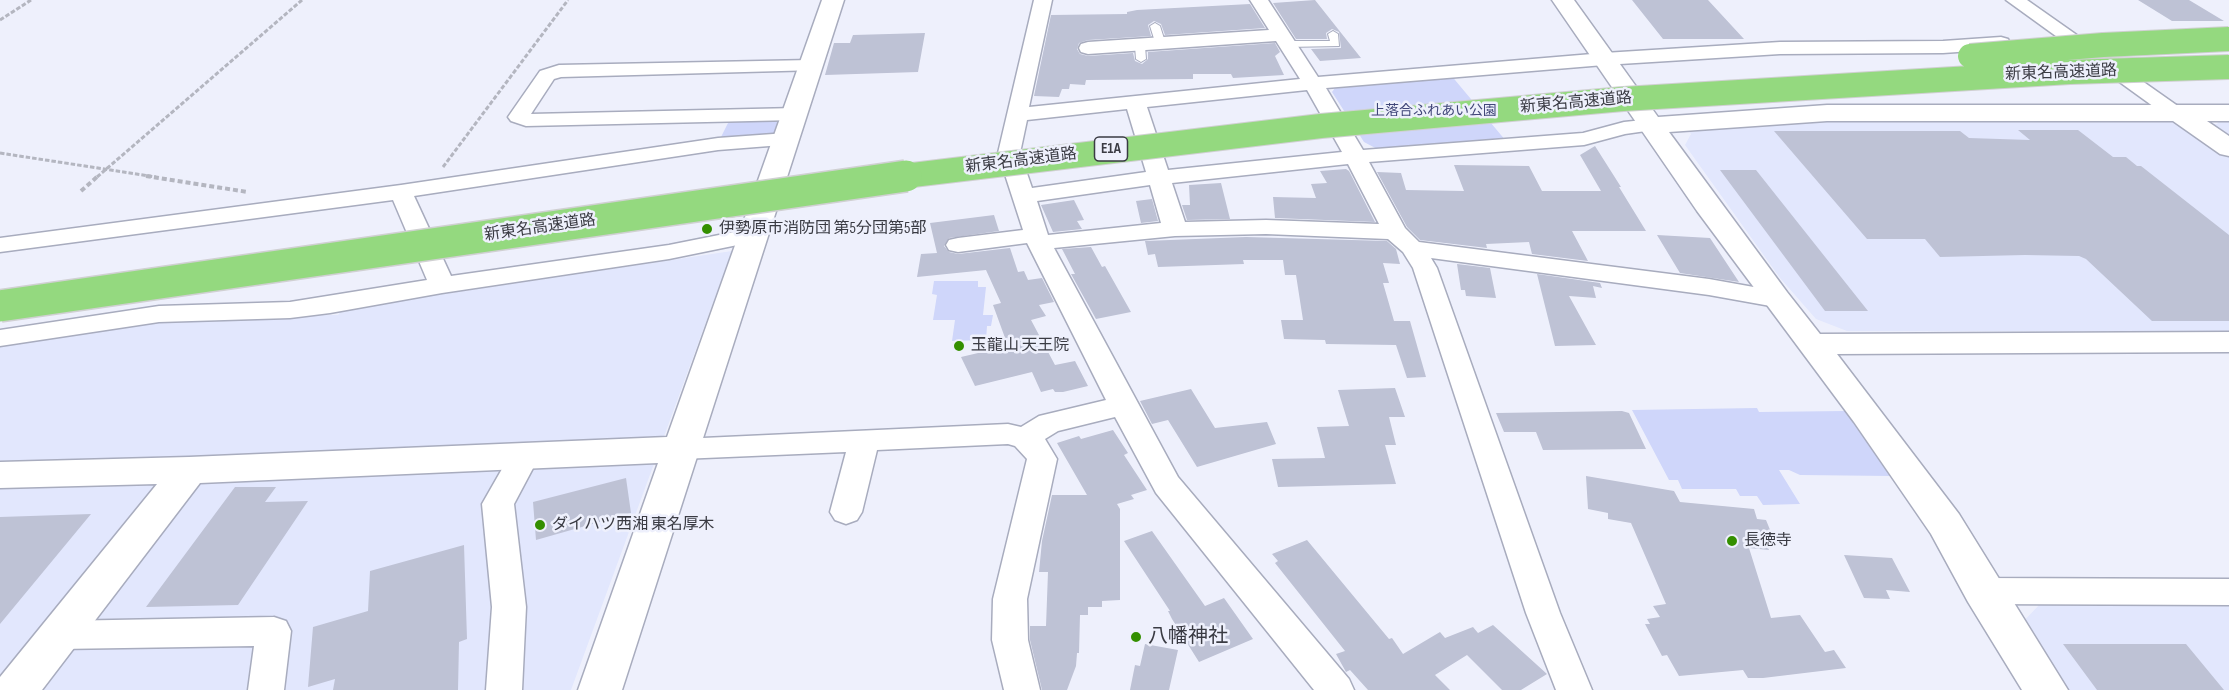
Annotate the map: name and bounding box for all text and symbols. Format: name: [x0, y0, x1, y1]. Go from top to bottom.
street label: 新東名高速道路: [2005, 61, 2117, 85]
street label: 新東名高速道路: [1519, 89, 1633, 117]
park label: 上落合ふれあい公園: [1371, 103, 1497, 119]
road number: E1A: [1094, 137, 1128, 161]
street label: 新東名高速道路: [964, 145, 1078, 177]
street label: 新東名高速道路: [483, 211, 597, 245]
place label: 伊勢原市消防団 第5分団第5部: [719, 219, 926, 239]
marker: 伊勢原市消防団 第5分団第5部: [700, 222, 714, 236]
place label: 玉龍山 天王院: [971, 336, 1070, 356]
marker: 玉龍山 天王院: [952, 339, 966, 353]
place label: ダイハツ西湘 東名厚木: [552, 515, 715, 535]
marker: ダイハツ西湘 東名厚木: [533, 518, 547, 532]
place label: 長徳寺: [1744, 531, 1792, 551]
marker: 長徳寺: [1725, 534, 1739, 548]
place label: 八幡神社: [1148, 625, 1228, 649]
marker: 八幡神社: [1129, 630, 1143, 644]

